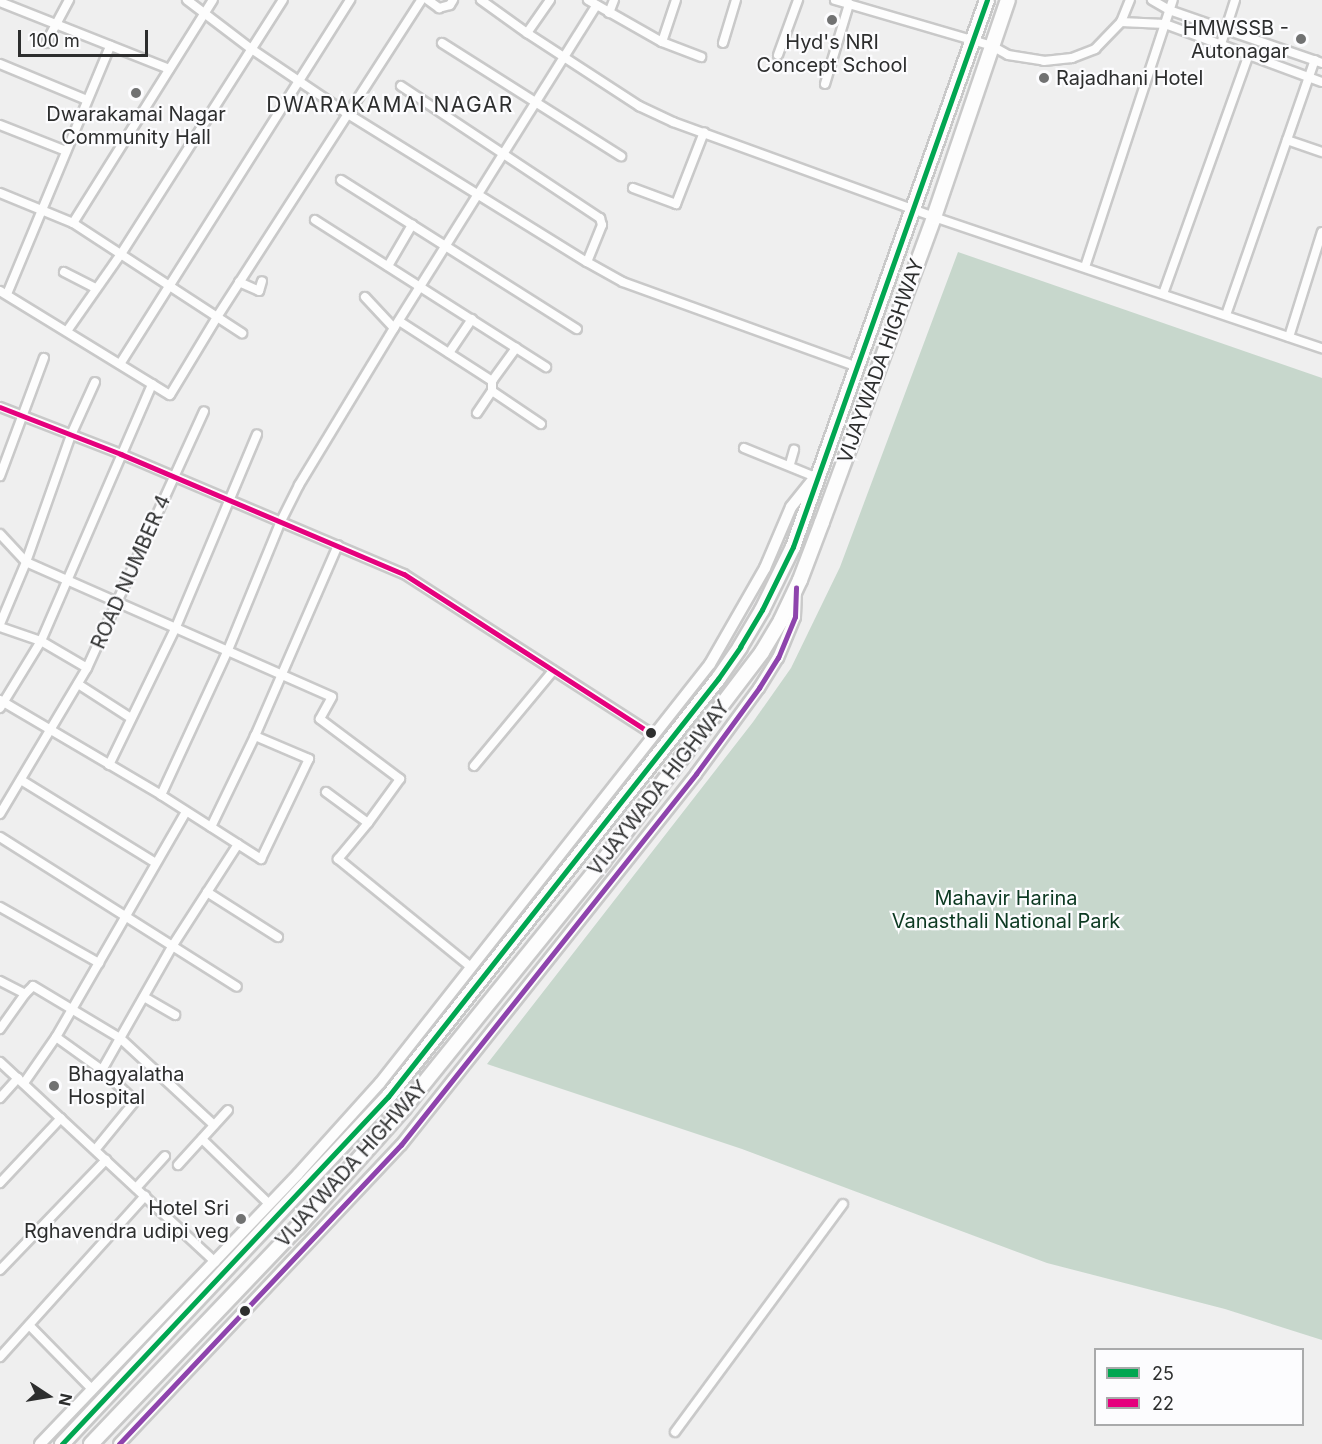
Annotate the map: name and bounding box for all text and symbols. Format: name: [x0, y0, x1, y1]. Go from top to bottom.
marker: Hyd's NRI Concept School: [825, 13, 839, 27]
place label: HMWSSB - Autonagar: [1183, 16, 1289, 63]
scale bar: [21, 18, 152, 56]
text: 100 m: [29, 30, 80, 51]
place label: Hyd's NRI Concept School: [757, 30, 907, 77]
marker: HMWSSB - Autonagar: [1294, 32, 1308, 46]
place label: Rajadhani Hotel: [1056, 66, 1203, 90]
marker: Rajadhani Hotel: [1037, 71, 1051, 85]
marker: Dwarakamai Nagar Community Hall: [129, 86, 143, 100]
district label: DWARAKAMAI NAGAR: [266, 92, 514, 118]
place label: Dwarakamai Nagar Community Hall: [46, 102, 226, 149]
street label: VIJAYWADA HIGHWAY: [833, 255, 929, 467]
street label: ROAD NUMBER 4: [86, 491, 176, 653]
street label: VIJAYWADA HIGHWAY: [583, 695, 735, 881]
unlabelled marker: [645, 727, 657, 739]
park label: Mahavir Harina Vanasthali National Park: [892, 887, 1120, 934]
place label: Bhagyalatha Hospital: [68, 1062, 184, 1109]
street label: VIJAYWADA HIGHWAY: [271, 1076, 433, 1252]
marker: Bhagyalatha Hospital: [45, 1077, 63, 1095]
place label: Hotel Sri Rghavendra udipi veg: [24, 1196, 229, 1243]
marker: Hotel Sri Rghavendra udipi veg: [234, 1212, 248, 1226]
unlabelled marker: [239, 1305, 251, 1317]
legend: [1094, 1348, 1304, 1426]
text: 25: [1152, 1363, 1174, 1384]
north arrow: [18, 1366, 78, 1426]
text: N: [55, 1392, 77, 1408]
text: 22: [1152, 1393, 1174, 1414]

